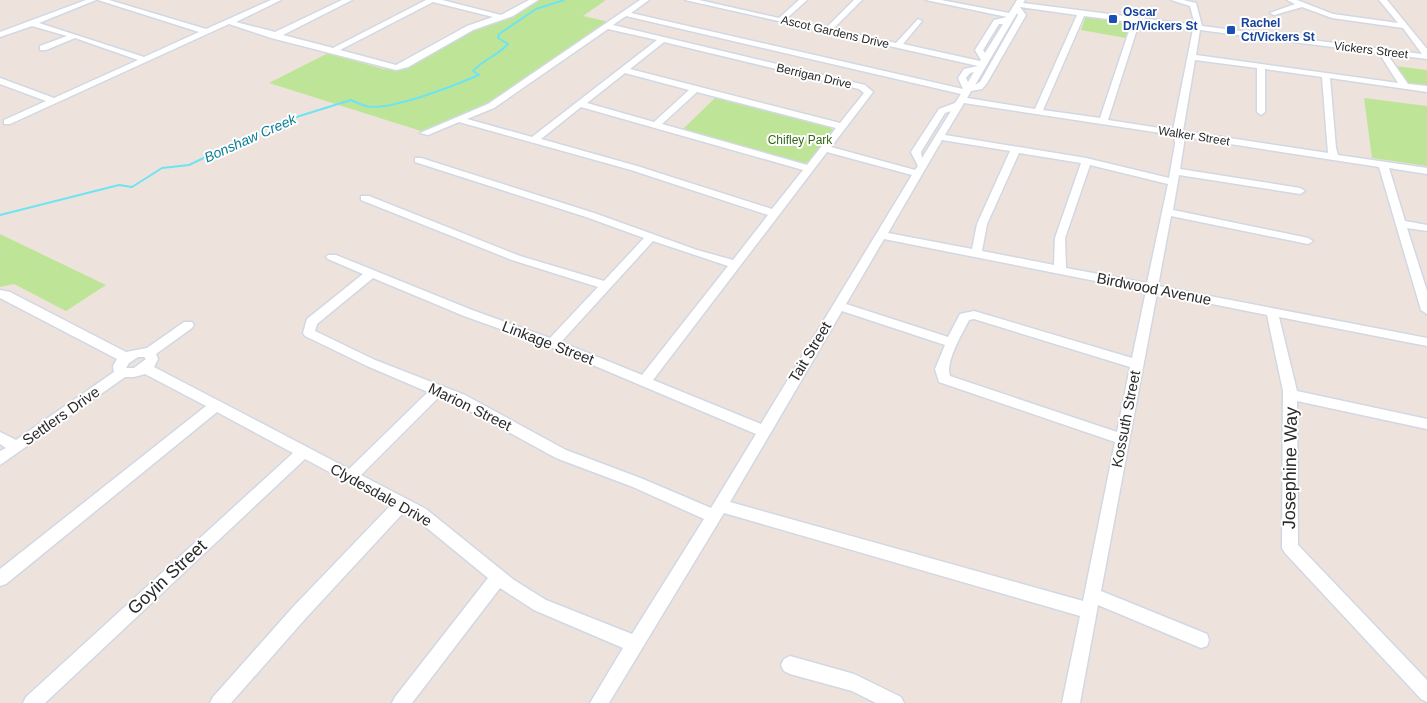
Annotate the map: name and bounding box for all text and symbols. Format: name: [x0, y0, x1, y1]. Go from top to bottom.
place label: Oscar Dr/Vickers St: [1123, 5, 1198, 33]
street label: Ascot Gardens Drive: [779, 13, 891, 51]
marker: Oscar Dr/Vickers St: [1107, 13, 1119, 25]
place label: Rachel Ct/Vickers St: [1241, 16, 1315, 44]
marker: Rachel Ct/Vickers St: [1225, 24, 1237, 36]
street label: Vickers Street: [1333, 39, 1409, 62]
street label: Berrigan Drive: [775, 61, 853, 92]
water label: Bonshaw Creek: [202, 110, 299, 165]
street label: Walker Street: [1157, 123, 1231, 149]
park label: Chifley Park: [768, 133, 833, 147]
street label: Birdwood Avenue: [1095, 269, 1213, 308]
street label: Linkage Street: [500, 317, 597, 368]
street label: Tait Street: [785, 318, 835, 385]
street label: Kossuth Street: [1108, 368, 1143, 469]
street label: Marion Street: [426, 379, 515, 434]
street label: Settlers Drive: [19, 383, 102, 448]
street label: Josephine Way: [1279, 407, 1301, 529]
street label: Clydesdale Drive: [328, 460, 435, 529]
street label: Goyin Street: [124, 536, 210, 618]

